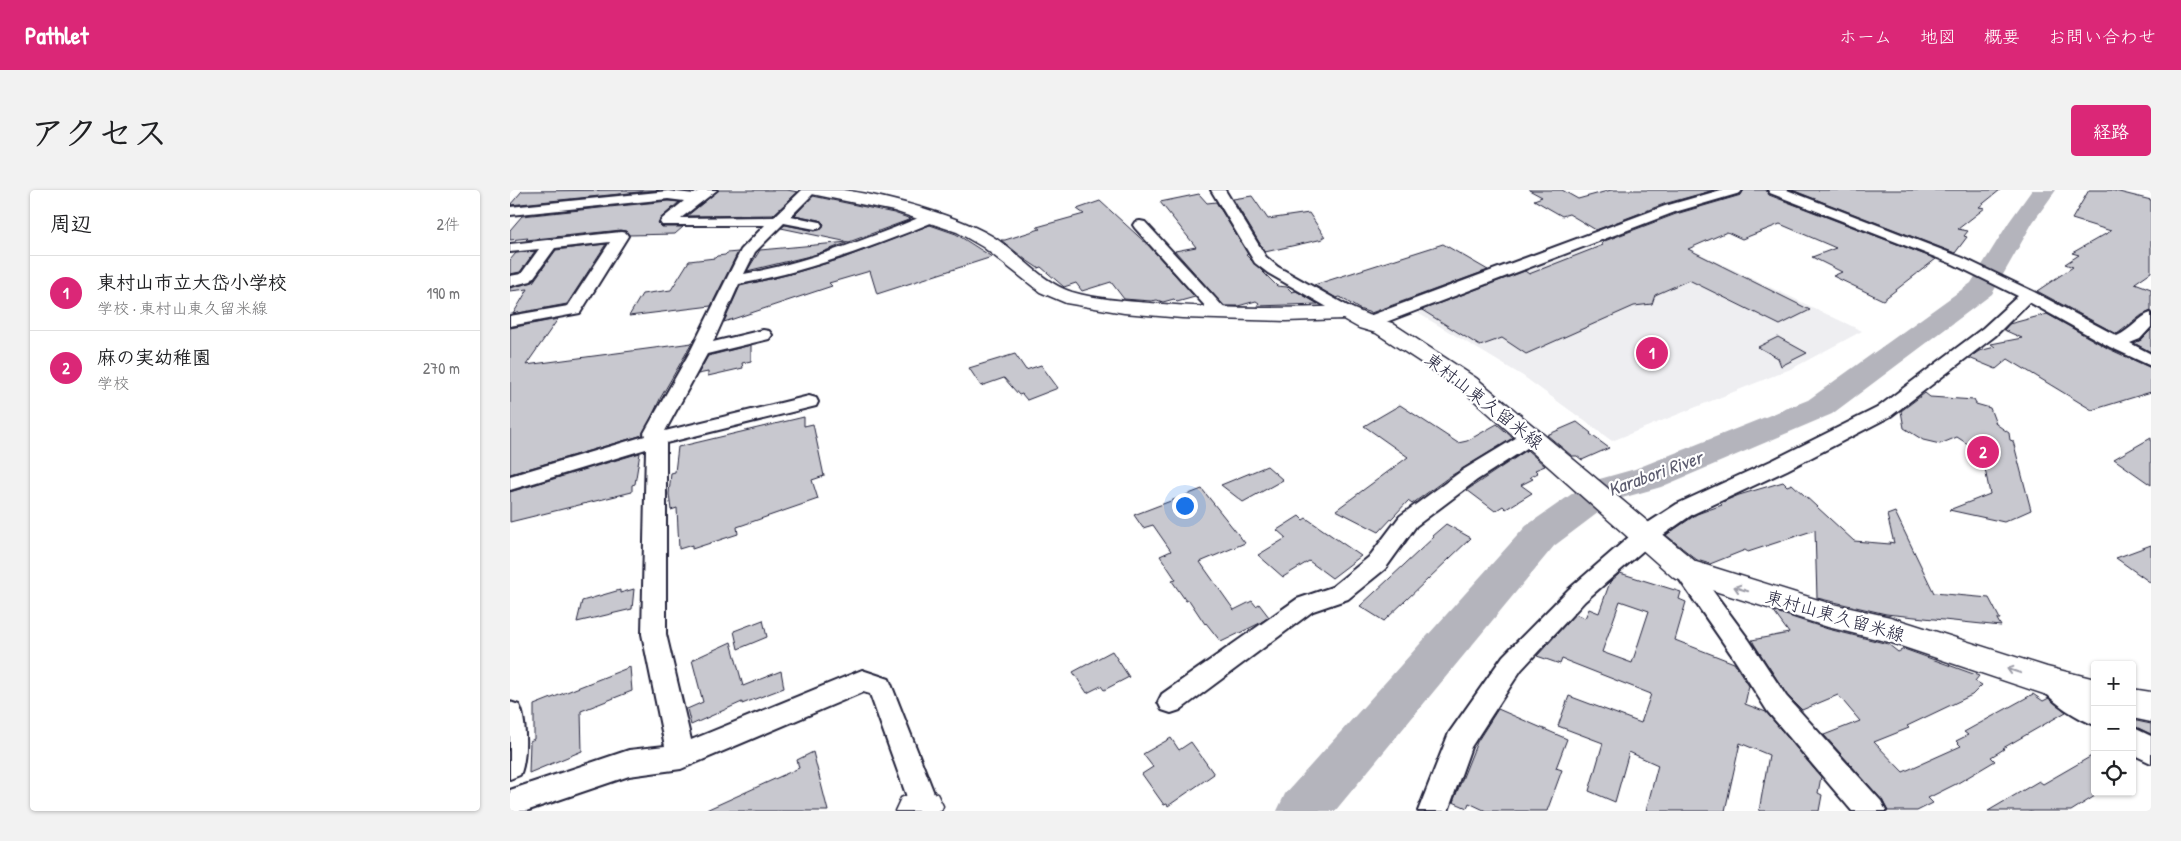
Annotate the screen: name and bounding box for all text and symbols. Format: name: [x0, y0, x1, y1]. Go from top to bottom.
text: Pathlet: [25, 19, 88, 51]
text: ホーム: [1839, 24, 1892, 49]
text: 地図: [1920, 24, 1956, 49]
text: 概要: [1984, 24, 2020, 49]
text: お問い合わせ: [2048, 24, 2156, 49]
button: 経路: [2071, 105, 2151, 156]
text: アクセス: [30, 109, 168, 156]
text: 周辺: [50, 209, 92, 238]
text: 2件: [437, 213, 460, 235]
text: 東村山市立大岱小学校: [97, 269, 287, 295]
text: 1: [63, 282, 69, 304]
text: 190 m: [427, 282, 460, 304]
text: 学校 · 東村山東久留米線: [97, 297, 268, 319]
pin: 1: [1636, 334, 1668, 372]
text: 麻の実幼稚園: [97, 344, 211, 370]
street label: 東村山東久留米線: [1420, 346, 1549, 455]
text: 2: [62, 357, 70, 379]
text: 270 m: [423, 357, 460, 379]
text: 学校: [97, 372, 129, 394]
pin: 2: [1967, 433, 1999, 471]
water label: Karabori River: [1604, 443, 1708, 502]
your location: [1172, 493, 1198, 519]
one-way arrow: [1734, 583, 1750, 593]
street label: 東村山東久留米線: [1762, 584, 1908, 647]
map controls: [2091, 661, 2136, 796]
button: +: [2091, 661, 2136, 706]
one-way arrow: [2006, 665, 2022, 675]
button: −: [2091, 706, 2136, 751]
button: locate: [2091, 751, 2136, 796]

